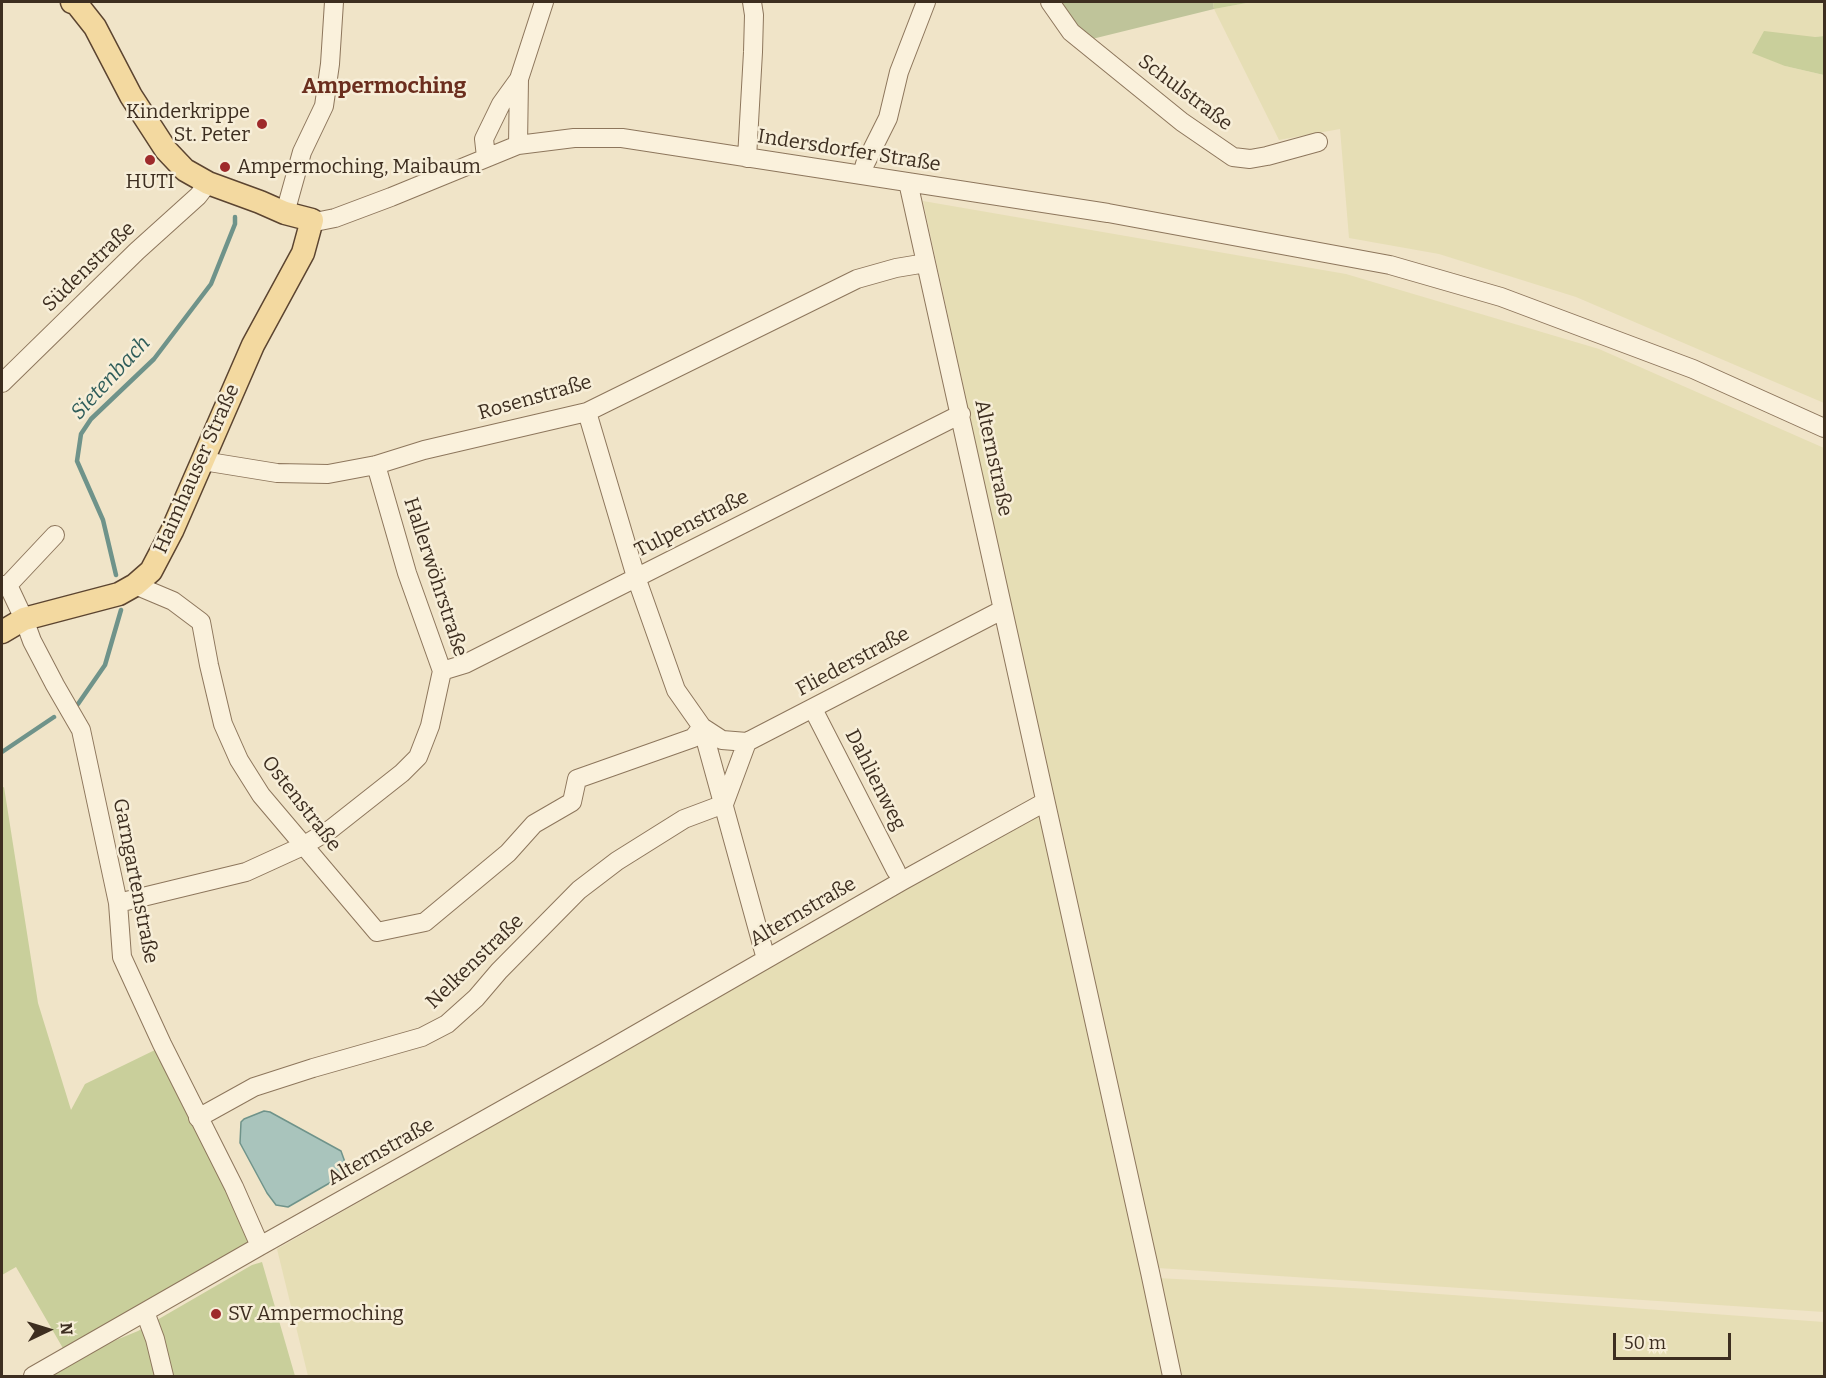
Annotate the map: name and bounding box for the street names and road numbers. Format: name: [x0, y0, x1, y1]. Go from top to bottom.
street label: Schulstraße: [1133, 50, 1237, 136]
street label: Indersdorfer Straße: [756, 125, 942, 177]
street label: Südenstraße: [38, 217, 140, 317]
street label: Rosenstraße: [475, 370, 595, 426]
street label: Haimhauser Straße: [149, 381, 245, 557]
street label: Alternstraße: [969, 398, 1017, 518]
street label: Tulpenstraße: [631, 485, 753, 563]
street label: Hallerwöhrstraße: [398, 494, 472, 660]
street label: Fliederstraße: [792, 622, 914, 702]
street label: Dahlienweg: [839, 726, 911, 834]
street label: Ostenstraße: [256, 751, 346, 857]
street label: Garngartenstraße: [107, 796, 163, 966]
street label: Alternstraße: [746, 872, 860, 952]
street label: Nelkenstraße: [421, 910, 529, 1014]
street label: Alternstraße: [323, 1113, 439, 1191]

